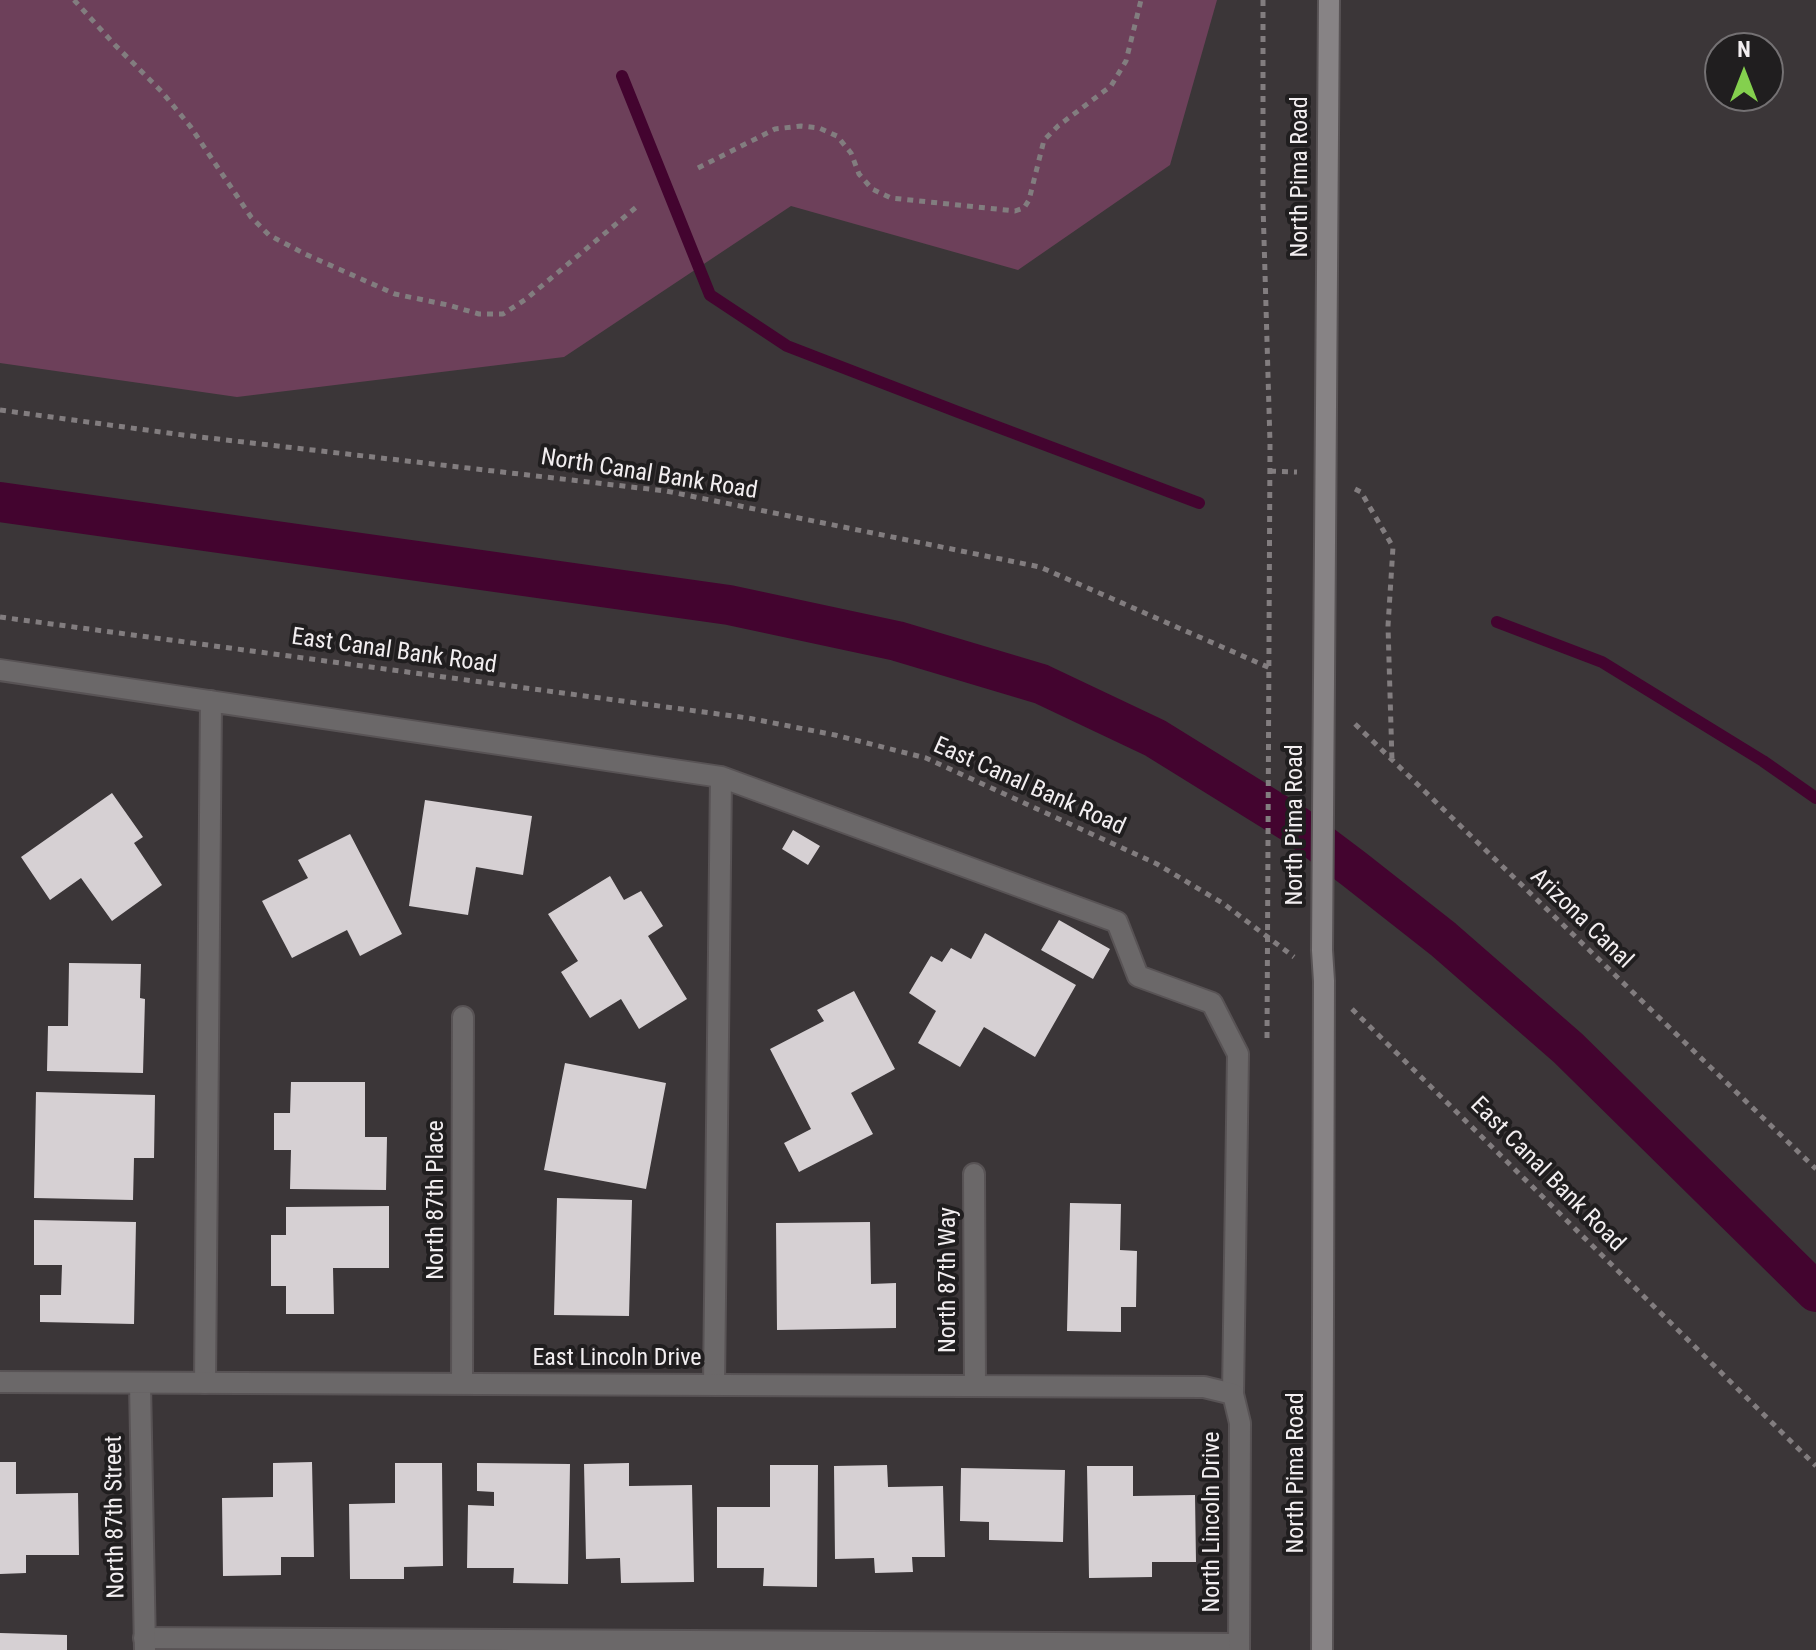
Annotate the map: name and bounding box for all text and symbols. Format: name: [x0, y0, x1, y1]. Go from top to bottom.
north arrow: [1704, 32, 1784, 112]
text: N: [1737, 37, 1751, 62]
street label: North Pima Road: [1287, 96, 1315, 258]
street label: North Canal Bank Road: [539, 444, 759, 506]
street label: East Canal Bank Road: [290, 623, 498, 681]
street label: East Canal Bank Road: [929, 732, 1129, 842]
street label: North Pima Road: [1282, 744, 1310, 906]
street label: Arizona Canal: [1524, 863, 1638, 975]
street label: East Canal Bank Road: [1464, 1092, 1630, 1258]
street label: North 87th Place: [423, 1120, 451, 1280]
street label: North 87th Way: [935, 1207, 963, 1353]
street label: East Lincoln Drive: [532, 1345, 702, 1373]
street label: North Pima Road: [1283, 1392, 1311, 1554]
street label: North Lincoln Drive: [1199, 1431, 1227, 1613]
street label: North 87th Street: [100, 1435, 132, 1599]

